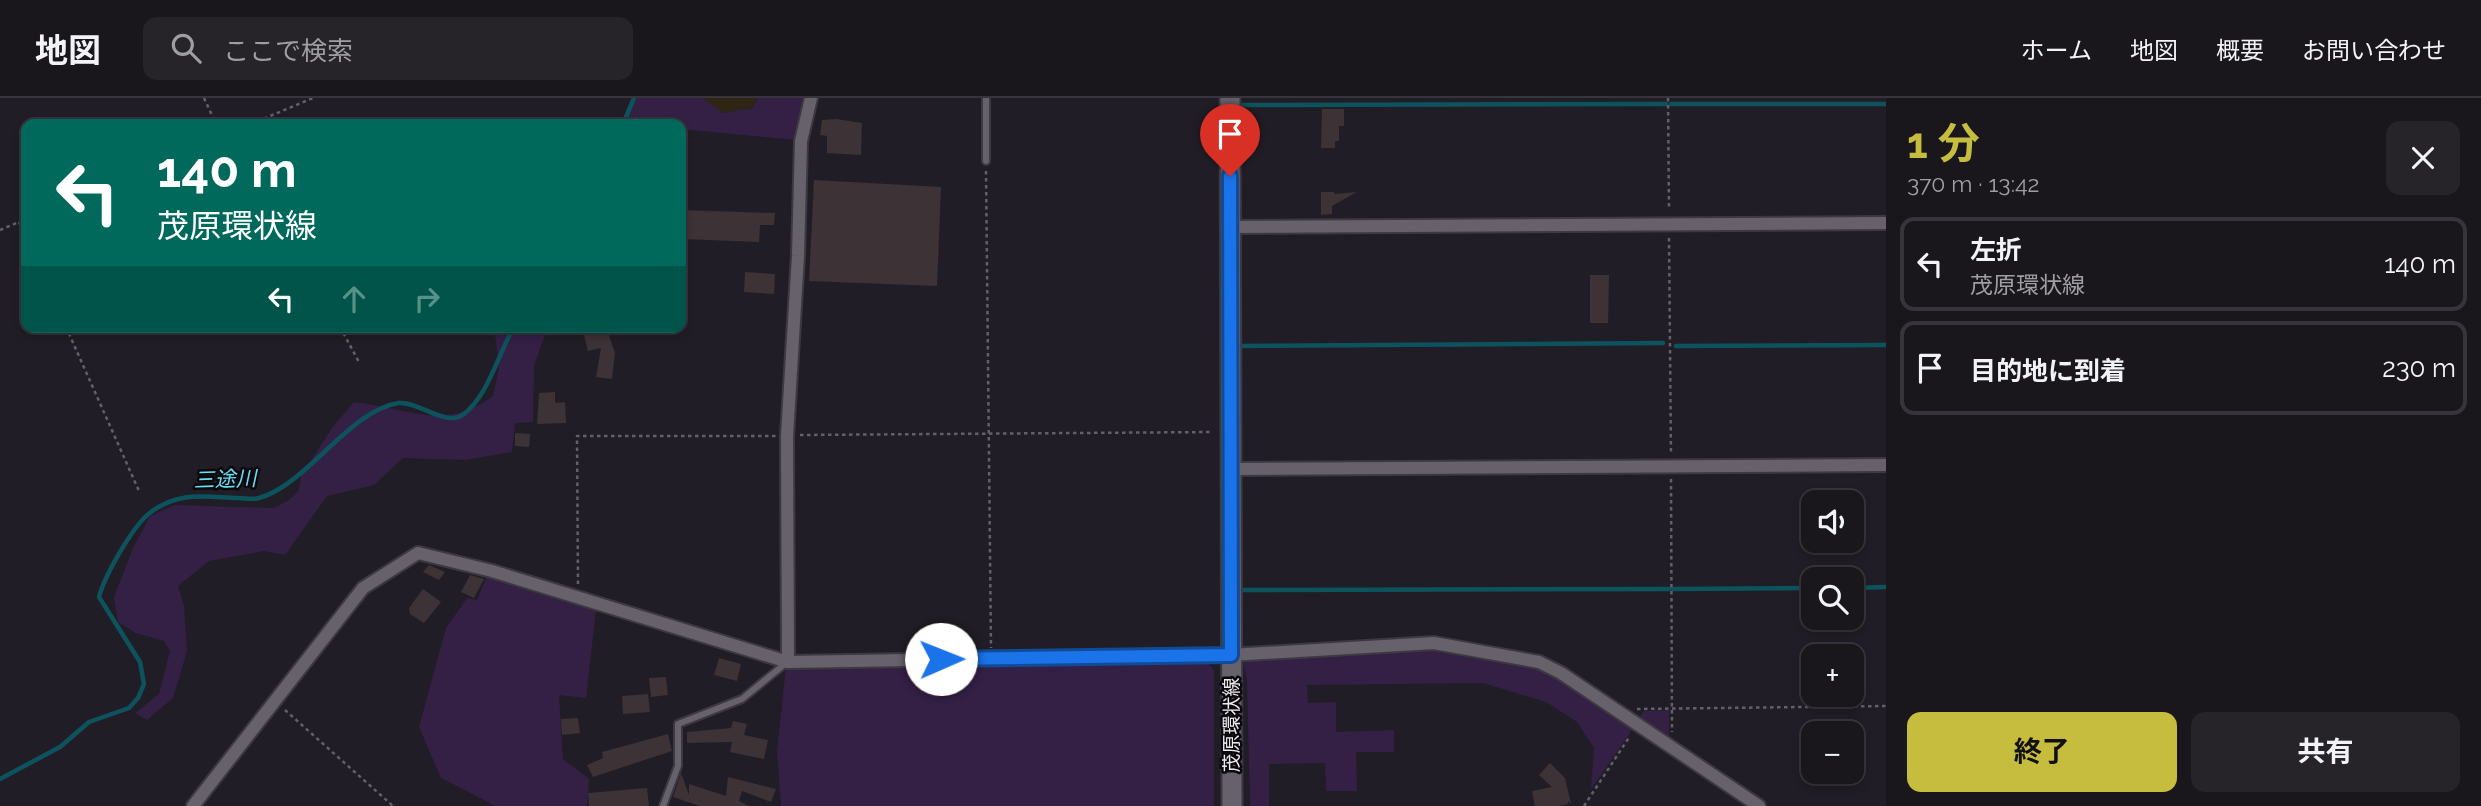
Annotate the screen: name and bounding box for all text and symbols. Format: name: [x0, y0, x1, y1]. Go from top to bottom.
search box: [143, 17, 633, 80]
icon: search: [167, 29, 205, 67]
text: 地図: [35, 31, 101, 70]
text: ここで検索: [223, 36, 353, 66]
text: ホーム: [2021, 36, 2092, 65]
text: 地図: [2130, 36, 2178, 65]
text: 概要: [2216, 36, 2264, 65]
text: お問い合わせ: [2302, 36, 2446, 65]
pin: [1200, 104, 1260, 176]
icon: arrive: [1211, 115, 1249, 153]
text: 1 分: [1907, 119, 1980, 168]
button: close: [2386, 121, 2460, 195]
text: 140 m: [157, 141, 297, 198]
icon: left: [42, 147, 133, 238]
text: 370 m · 13:42: [1907, 170, 2040, 197]
text: 茂原環状線: [157, 207, 317, 244]
text: 左折: [1970, 235, 2022, 265]
icon: left: [1911, 245, 1949, 283]
text: 140 m: [2384, 249, 2456, 279]
text: 茂原環状線: [1970, 271, 2085, 298]
icon: left: [262, 280, 300, 318]
icon: ahead: [335, 280, 373, 318]
icon: right: [408, 280, 446, 318]
icon: arrive: [1911, 349, 1949, 387]
text: 230 m: [2382, 353, 2456, 383]
text: 目的地に到着: [1970, 356, 2126, 386]
water label: 三途川: [193, 465, 259, 493]
map controls: [1801, 490, 1864, 784]
button: sound: [1801, 490, 1864, 553]
button: search: [1801, 567, 1864, 630]
position arrow: [904, 622, 978, 696]
button: +: [1801, 644, 1864, 707]
street label: 茂原環状線: [1220, 677, 1242, 773]
button: 終了: [1907, 712, 2177, 792]
button: 共有: [2191, 712, 2460, 792]
button: −: [1801, 721, 1864, 784]

